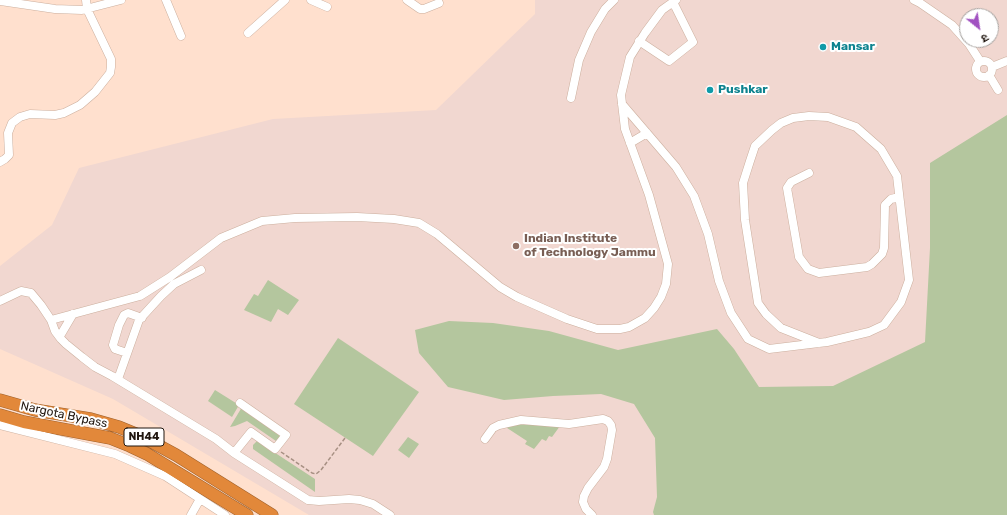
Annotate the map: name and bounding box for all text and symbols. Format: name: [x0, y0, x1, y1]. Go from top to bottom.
north arrow: [959, 8, 999, 48]
text: उ: [979, 31, 991, 45]
place label: Mansar: [831, 40, 875, 54]
marker: Mansar: [818, 42, 828, 52]
place label: Pushkar: [718, 83, 768, 97]
marker: Pushkar: [705, 85, 715, 95]
place label: Indian Institute of Technology Jammu: [524, 232, 656, 260]
marker: Indian Institute of Technology Jammu: [511, 241, 521, 251]
street label: Nargota Bypass: [19, 399, 109, 431]
road number: NH44: [124, 428, 164, 446]

